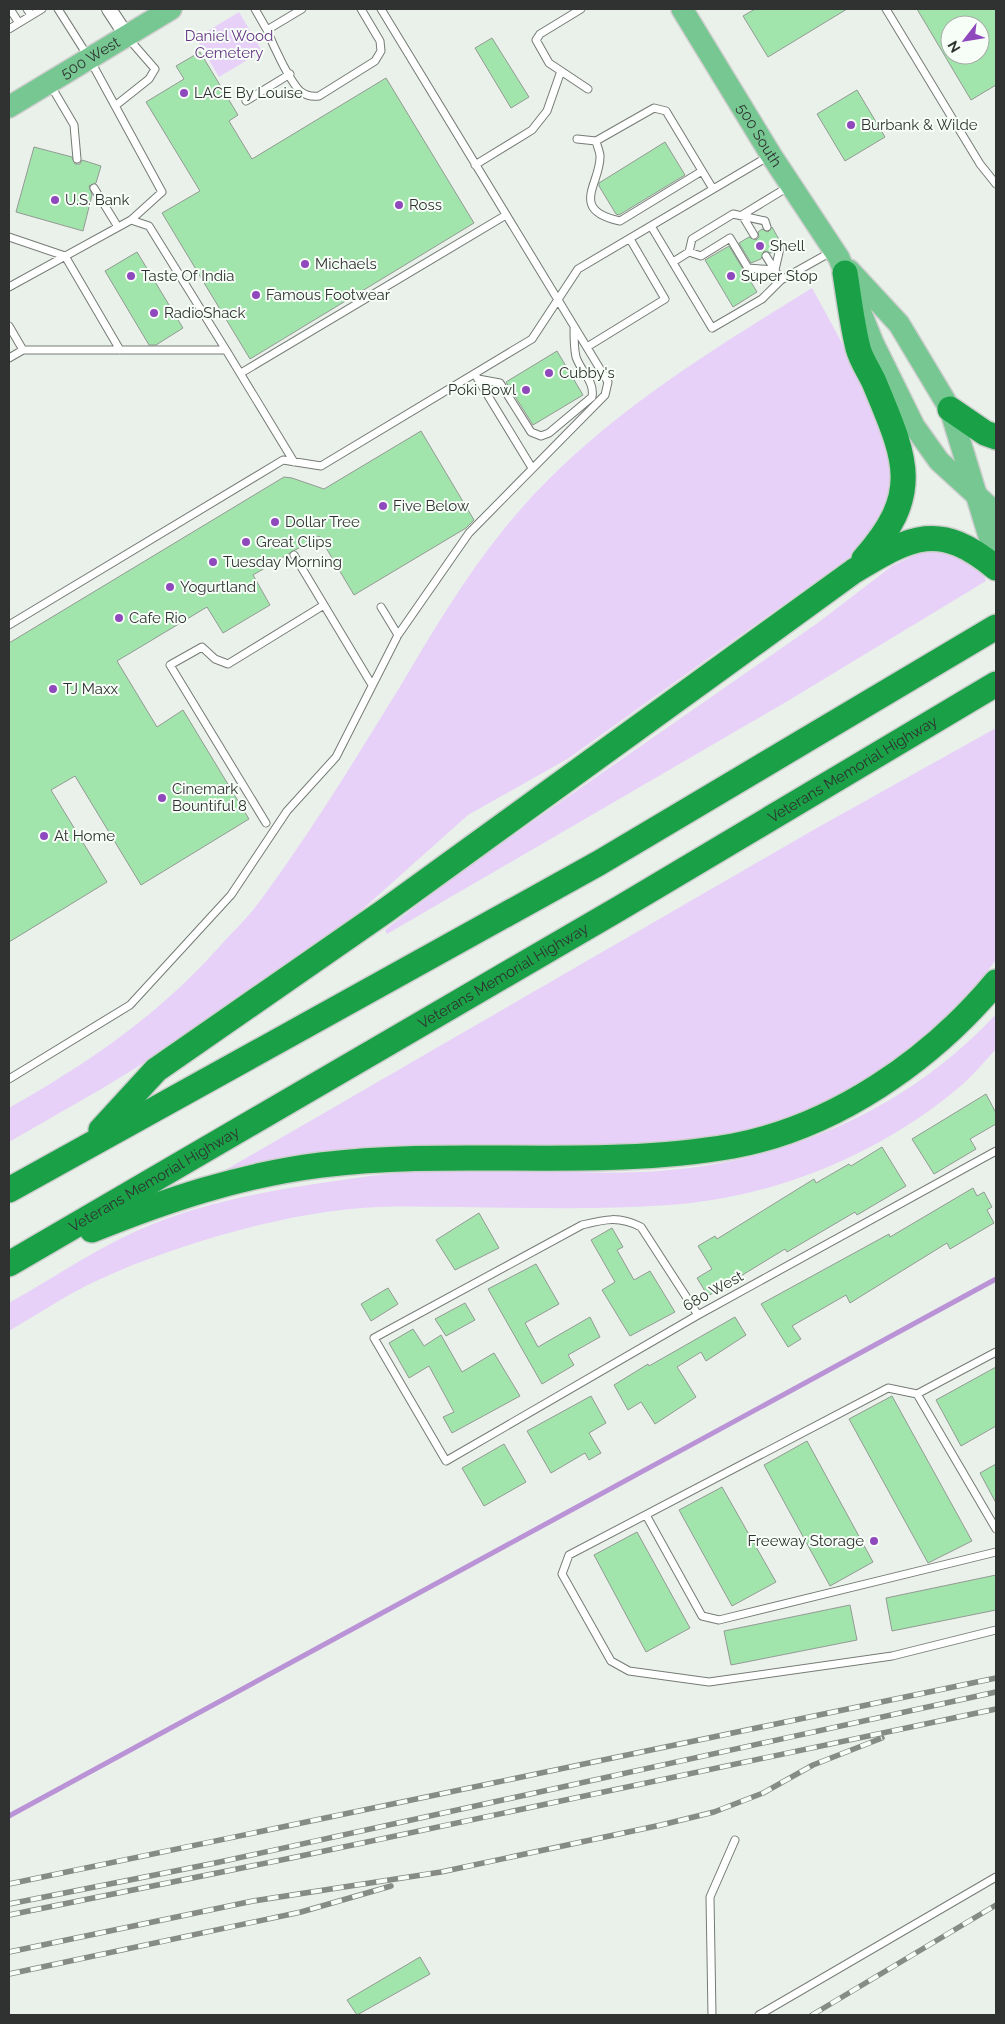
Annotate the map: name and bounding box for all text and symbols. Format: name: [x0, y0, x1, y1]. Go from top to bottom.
north arrow: [940, 15, 990, 65]
park label: Daniel Wood Cemetery: [185, 27, 273, 62]
street label: 500 West: [58, 33, 123, 83]
text: N: [944, 38, 963, 55]
place label: LACE By Louise: [194, 84, 303, 102]
marker: LACE By Louise: [178, 87, 190, 99]
street label: 500 South: [733, 100, 785, 170]
place label: Burbank & Wilde: [861, 116, 978, 134]
marker: Burbank & Wilde: [845, 119, 857, 131]
place label: U.S. Bank: [65, 191, 130, 209]
marker: U.S. Bank: [49, 194, 61, 206]
place label: Ross: [409, 196, 442, 214]
marker: Ross: [393, 199, 405, 211]
place label: Shell: [770, 237, 806, 255]
marker: Shell: [754, 240, 766, 252]
place label: Michaels: [315, 255, 377, 273]
marker: Michaels: [299, 258, 311, 270]
place label: Taste Of India: [141, 267, 234, 285]
place label: Super Stop: [741, 267, 818, 285]
marker: Taste Of India: [125, 270, 137, 282]
marker: Super Stop: [725, 270, 737, 282]
place label: Famous Footwear: [266, 286, 391, 304]
marker: Famous Footwear: [250, 289, 262, 301]
place label: RadioShack: [164, 304, 246, 322]
marker: RadioShack: [148, 307, 160, 319]
place label: Cubby's: [559, 364, 615, 382]
marker: Cubby's: [543, 367, 555, 379]
place label: Poki Bowl: [448, 381, 517, 399]
marker: Poki Bowl: [520, 384, 532, 396]
place label: Five Below: [393, 497, 469, 515]
marker: Five Below: [377, 500, 389, 512]
place label: Dollar Tree: [285, 513, 360, 531]
marker: Dollar Tree: [269, 516, 281, 528]
place label: Great Clips: [256, 533, 332, 551]
marker: Great Clips: [240, 536, 252, 548]
place label: Tuesday Morning: [223, 553, 342, 571]
marker: Tuesday Morning: [207, 556, 219, 568]
place label: Yogurtland: [180, 578, 256, 596]
marker: Yogurtland: [164, 581, 176, 593]
place label: Cafe Rio: [129, 609, 187, 627]
marker: Cafe Rio: [113, 612, 125, 624]
place label: TJ Maxx: [63, 680, 119, 698]
marker: TJ Maxx: [47, 683, 59, 695]
street label: Veterans Memorial Highway: [765, 712, 941, 827]
place label: Cinemark Bountiful 8: [172, 780, 247, 815]
marker: Cinemark Bountiful 8: [156, 792, 168, 804]
place label: At Home: [54, 827, 115, 845]
marker: At Home: [38, 830, 50, 842]
street label: Veterans Memorial Highway: [415, 919, 592, 1033]
street label: Veterans Memorial Highway: [66, 1123, 243, 1236]
street label: 680 West: [680, 1267, 746, 1315]
place label: Freeway Storage: [748, 1532, 864, 1550]
marker: Freeway Storage: [868, 1535, 880, 1547]

